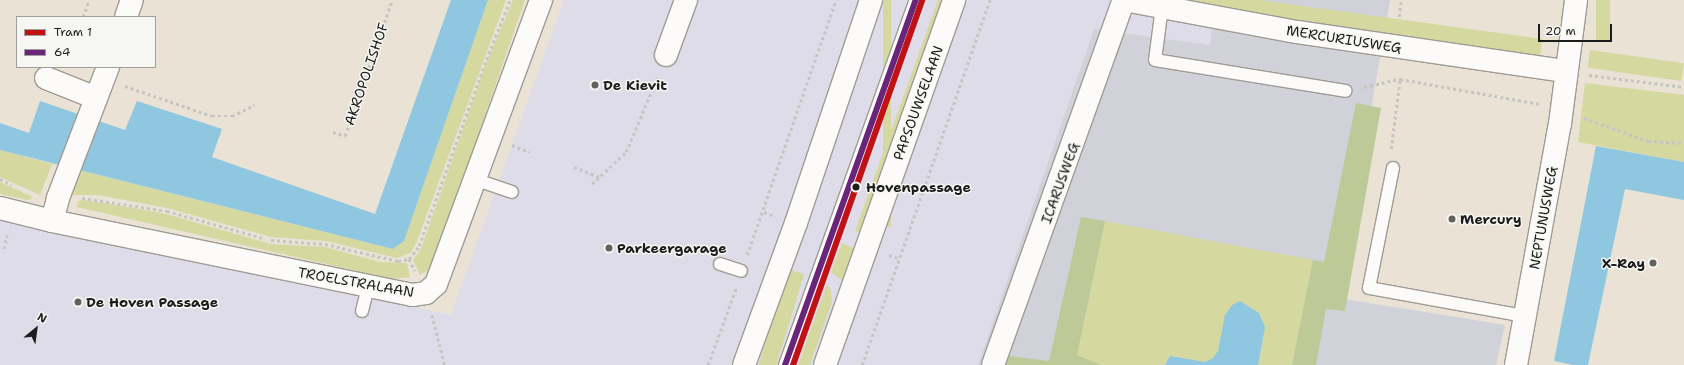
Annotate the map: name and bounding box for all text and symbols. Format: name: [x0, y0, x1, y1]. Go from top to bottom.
legend: [16, 16, 156, 68]
scale bar: [1540, 16, 1614, 42]
street label: AKROPOLISHOF: [341, 20, 391, 128]
street label: MERCURIUSWEG: [1285, 22, 1403, 56]
text: 20 m: [1545, 23, 1576, 39]
text: Tram 1: [54, 24, 92, 40]
street label: PAPSOUWSELAAN: [889, 43, 947, 163]
text: 64: [54, 44, 70, 60]
place label: De Kievit: [603, 77, 667, 93]
marker: De Kievit: [590, 80, 600, 90]
street label: ICARUSWEG: [1038, 140, 1082, 226]
street label: NEPTUNUSWEG: [1526, 165, 1560, 271]
place label: Hovenpassage: [866, 179, 971, 195]
marker: Hovenpassage: [849, 180, 863, 194]
place label: Mercury: [1460, 211, 1522, 227]
marker: Mercury: [1447, 214, 1457, 224]
place label: Parkeergarage: [617, 240, 727, 256]
marker: Parkeergarage: [604, 243, 614, 253]
place label: X-Ray: [1602, 255, 1645, 271]
marker: X-Ray: [1648, 258, 1658, 268]
street label: TROELSTRALAAN: [297, 264, 415, 300]
place label: De Hoven Passage: [86, 294, 218, 310]
marker: De Hoven Passage: [73, 297, 83, 307]
north arrow: [16, 309, 56, 349]
text: N: [35, 309, 50, 327]

